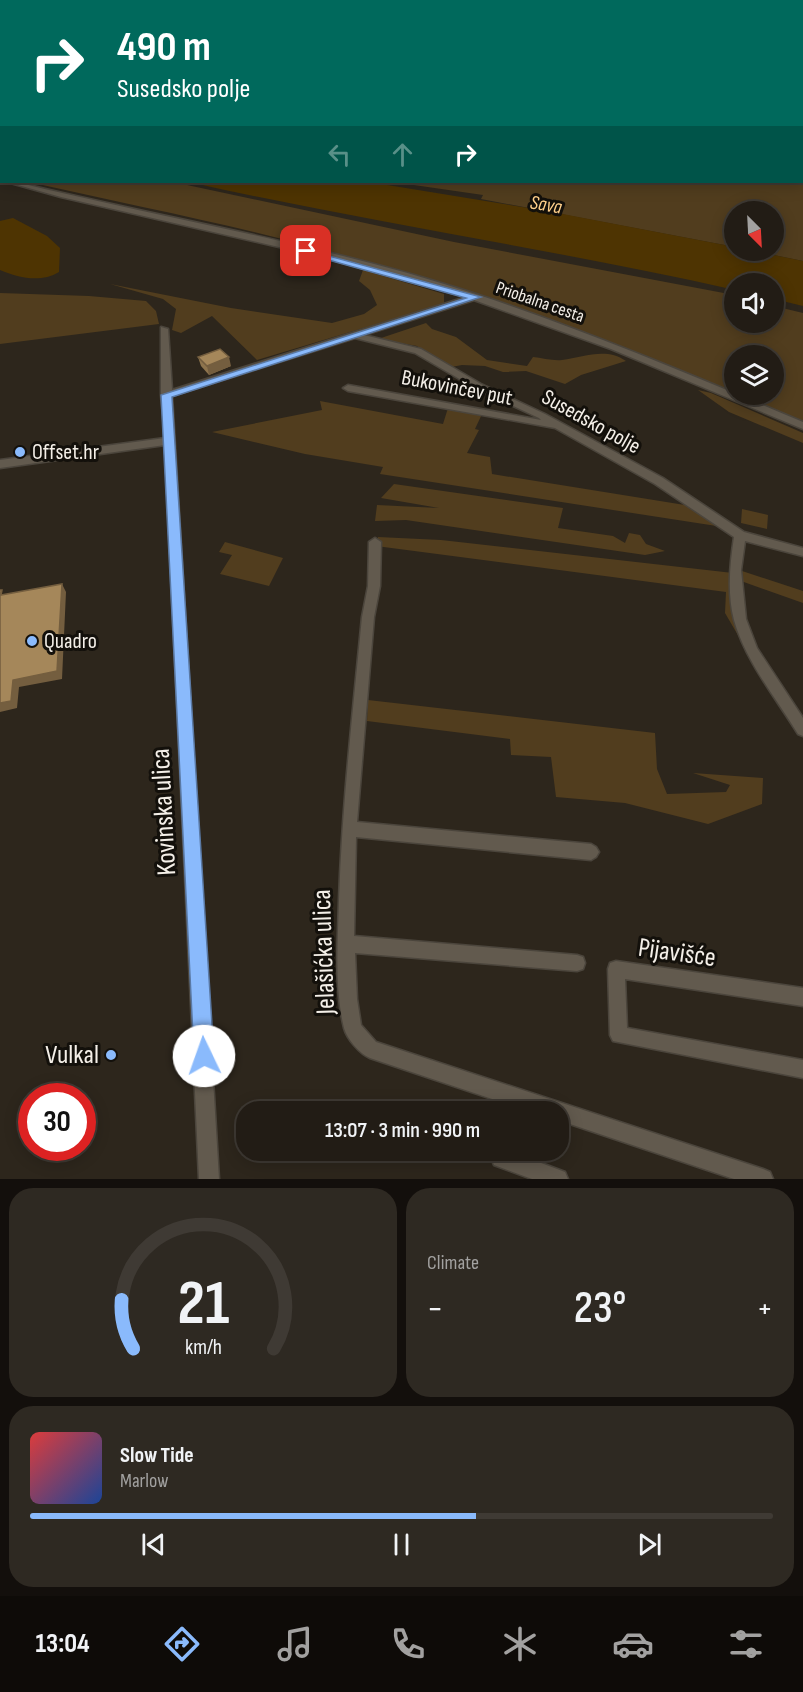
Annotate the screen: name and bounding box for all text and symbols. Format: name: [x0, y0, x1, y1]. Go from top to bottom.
text: 490 m: [117, 22, 211, 73]
icon: right: [18, 24, 96, 102]
text: Susedsko polje: [117, 73, 250, 105]
icon: left: [323, 138, 356, 171]
icon: ahead: [386, 138, 419, 171]
icon: right: [449, 138, 482, 171]
water label: Sava: [528, 190, 564, 220]
north arrow: [724, 201, 784, 261]
map controls: [724, 201, 784, 405]
pin: [280, 225, 331, 276]
icon: arrive: [289, 234, 322, 267]
button: sound: [724, 273, 784, 333]
street label: Priobalna cesta: [493, 277, 587, 327]
button: layers: [724, 345, 784, 405]
street label: Bukovinčev put: [399, 364, 515, 412]
street label: Susedsko polje: [537, 384, 645, 460]
place label: Offset.hr: [32, 439, 99, 466]
marker: Offset.hr: [13, 445, 27, 459]
place label: Quadro: [44, 628, 97, 655]
marker: Quadro: [25, 634, 39, 648]
street label: Kovinska ulica: [145, 748, 183, 876]
street label: Jelašićka ulica: [306, 889, 342, 1016]
street label: Pijavišće: [636, 932, 718, 974]
position arrow: [172, 1024, 236, 1088]
place label: Vulkal: [45, 1039, 99, 1071]
marker: Vulkal: [104, 1048, 118, 1062]
speed limit sign: 30: [18, 1083, 96, 1161]
text: 13:07 · 3 min · 990 m: [325, 1117, 480, 1144]
text: Climate: [427, 1251, 479, 1275]
text: 21: [177, 1267, 229, 1342]
text: 23°: [574, 1281, 626, 1336]
text: −: [427, 1289, 443, 1329]
text: +: [757, 1289, 773, 1329]
text: km/h: [184, 1336, 222, 1361]
text: Slow Tide: [120, 1442, 194, 1469]
text: Marlow: [120, 1469, 168, 1493]
icon: previous: [137, 1528, 170, 1561]
icon: pause: [385, 1528, 418, 1561]
icon: next: [633, 1528, 666, 1561]
icon: directions: [161, 1623, 203, 1665]
icon: music: [274, 1623, 316, 1665]
icon: phone: [387, 1623, 429, 1665]
icon: climate: [499, 1623, 541, 1665]
icon: car: [612, 1623, 654, 1665]
icon: filters: [725, 1623, 767, 1665]
text: 13:04: [35, 1628, 90, 1660]

